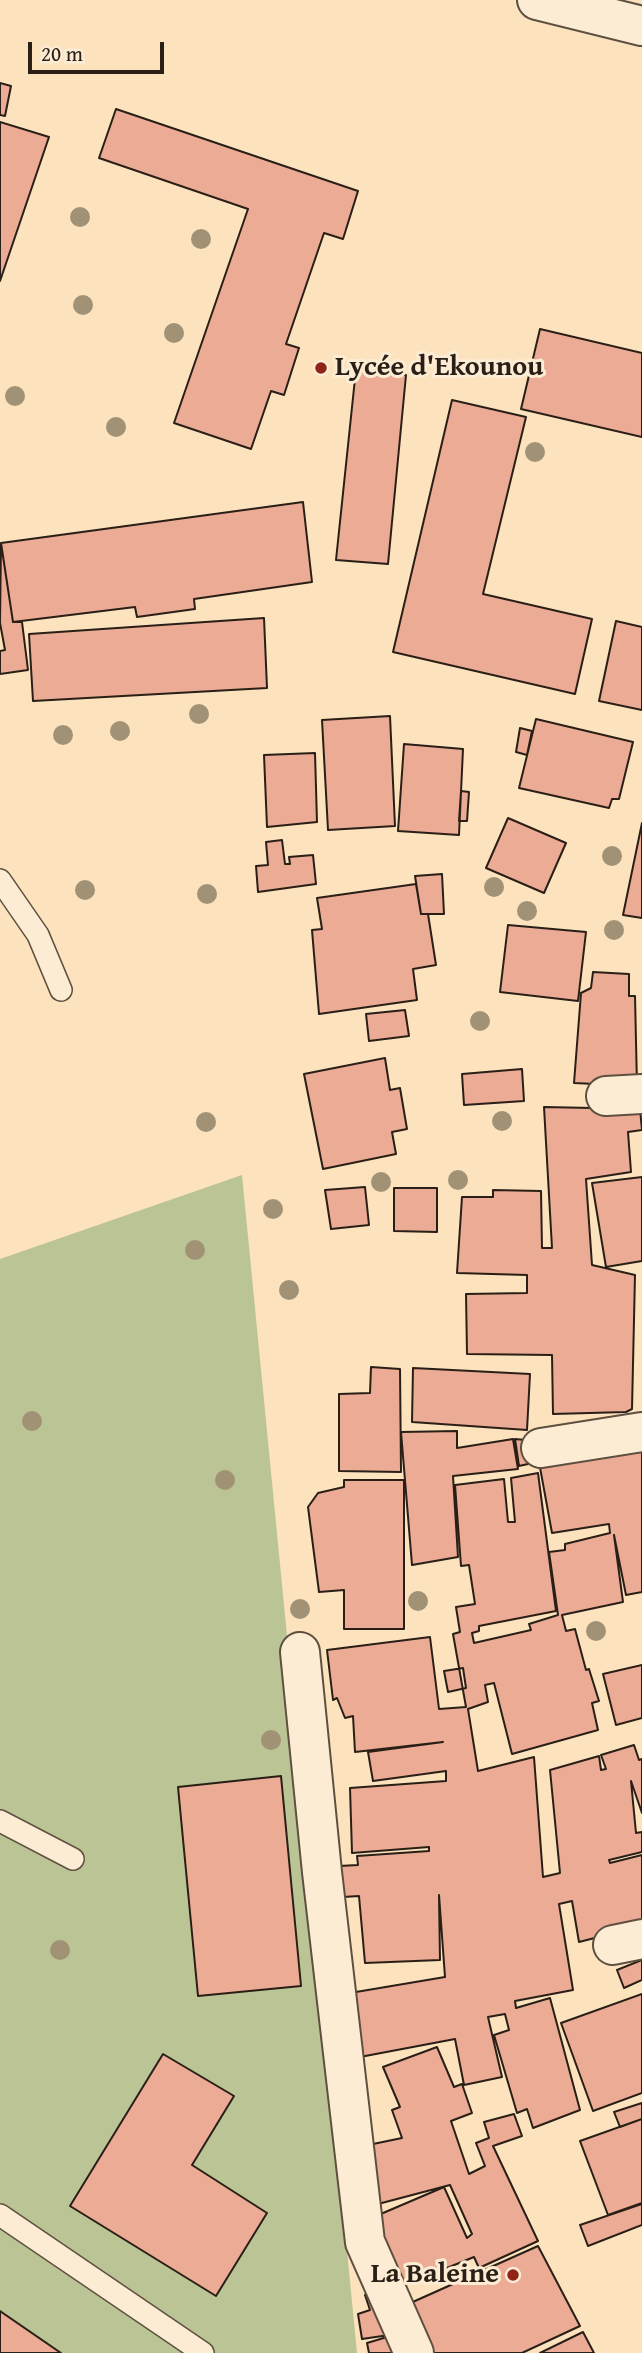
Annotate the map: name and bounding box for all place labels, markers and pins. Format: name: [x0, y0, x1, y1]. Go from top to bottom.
place label: Lycée d'Ekounou: [335, 351, 543, 385]
marker: Lycée d'Ekounou: [313, 360, 329, 376]
place label: La Baleine: [371, 2258, 499, 2292]
marker: La Baleine: [505, 2267, 521, 2283]

